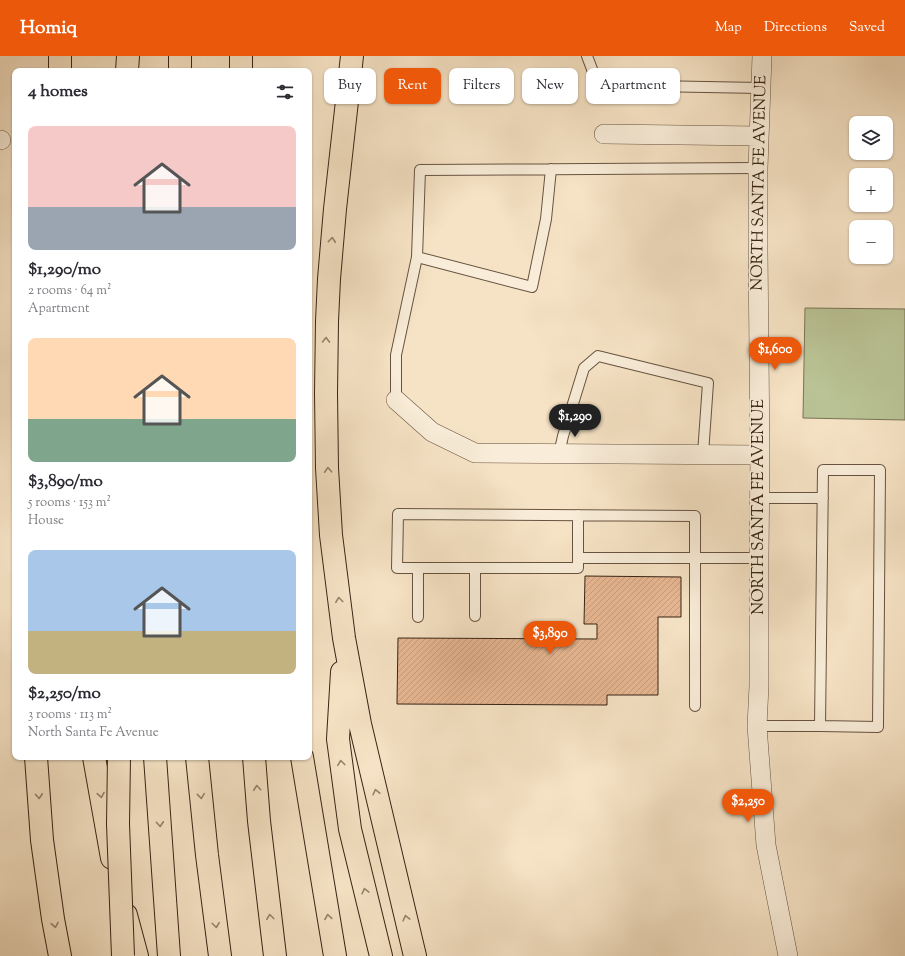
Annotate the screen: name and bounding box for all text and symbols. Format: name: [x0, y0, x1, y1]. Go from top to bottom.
text: Homiq: [20, 15, 77, 42]
text: Map: [715, 18, 742, 38]
text: Directions: [764, 18, 827, 38]
text: Saved: [849, 18, 885, 38]
chip: Buy: [324, 68, 376, 104]
chip: Rent: [384, 68, 441, 104]
chip: Filters: [449, 68, 514, 104]
chip: New: [522, 68, 578, 104]
chip: Apartment: [586, 68, 680, 104]
street label: NORTH SANTA FE AVENUE: [747, 75, 773, 291]
text: 4 homes: [28, 80, 88, 104]
icon: filters: [274, 81, 296, 103]
map controls: [849, 116, 893, 264]
button: layers: [849, 116, 893, 160]
icon: home: [126, 152, 198, 224]
button: +: [849, 168, 893, 212]
button: −: [849, 220, 893, 264]
one-way arrow: [327, 237, 336, 243]
text: $1,290/mo: [28, 258, 101, 282]
text: 2 rooms · 64 m²: [28, 282, 111, 300]
text: Apartment: [28, 300, 89, 318]
one-way arrow: [322, 337, 330, 343]
pin: $1,600: [742, 337, 808, 371]
text: $1,600: [758, 341, 792, 359]
icon: home: [126, 364, 198, 436]
street label: NORTH SANTA FE AVENUE: [748, 399, 771, 615]
pin: $1,290: [542, 404, 608, 438]
text: $1,290: [558, 408, 592, 426]
one-way arrow: [323, 467, 332, 473]
text: $3,890/mo: [28, 470, 103, 494]
text: 5 rooms · 153 m²: [28, 494, 111, 512]
text: House: [28, 512, 64, 530]
icon: home: [126, 576, 198, 648]
one-way arrow: [335, 597, 344, 603]
pin: $3,890: [517, 621, 583, 655]
text: $3,890: [532, 625, 568, 643]
text: $2,250/mo: [28, 682, 101, 706]
text: 3 rooms · 113 m²: [28, 706, 112, 724]
text: North Santa Fe Avenue: [28, 724, 159, 742]
one-way arrow: [337, 760, 346, 767]
one-way arrow: [252, 785, 261, 791]
one-way arrow: [372, 788, 380, 795]
pin: $2,250: [715, 789, 781, 823]
one-way arrow: [96, 792, 105, 799]
one-way arrow: [35, 793, 44, 799]
one-way arrow: [196, 793, 205, 799]
text: $2,250: [731, 793, 765, 811]
one-way arrow: [155, 821, 164, 827]
one-way arrow: [361, 888, 370, 895]
one-way arrow: [266, 914, 275, 920]
one-way arrow: [325, 914, 333, 921]
one-way arrow: [403, 915, 411, 921]
one-way arrow: [50, 922, 58, 928]
one-way arrow: [211, 922, 220, 928]

